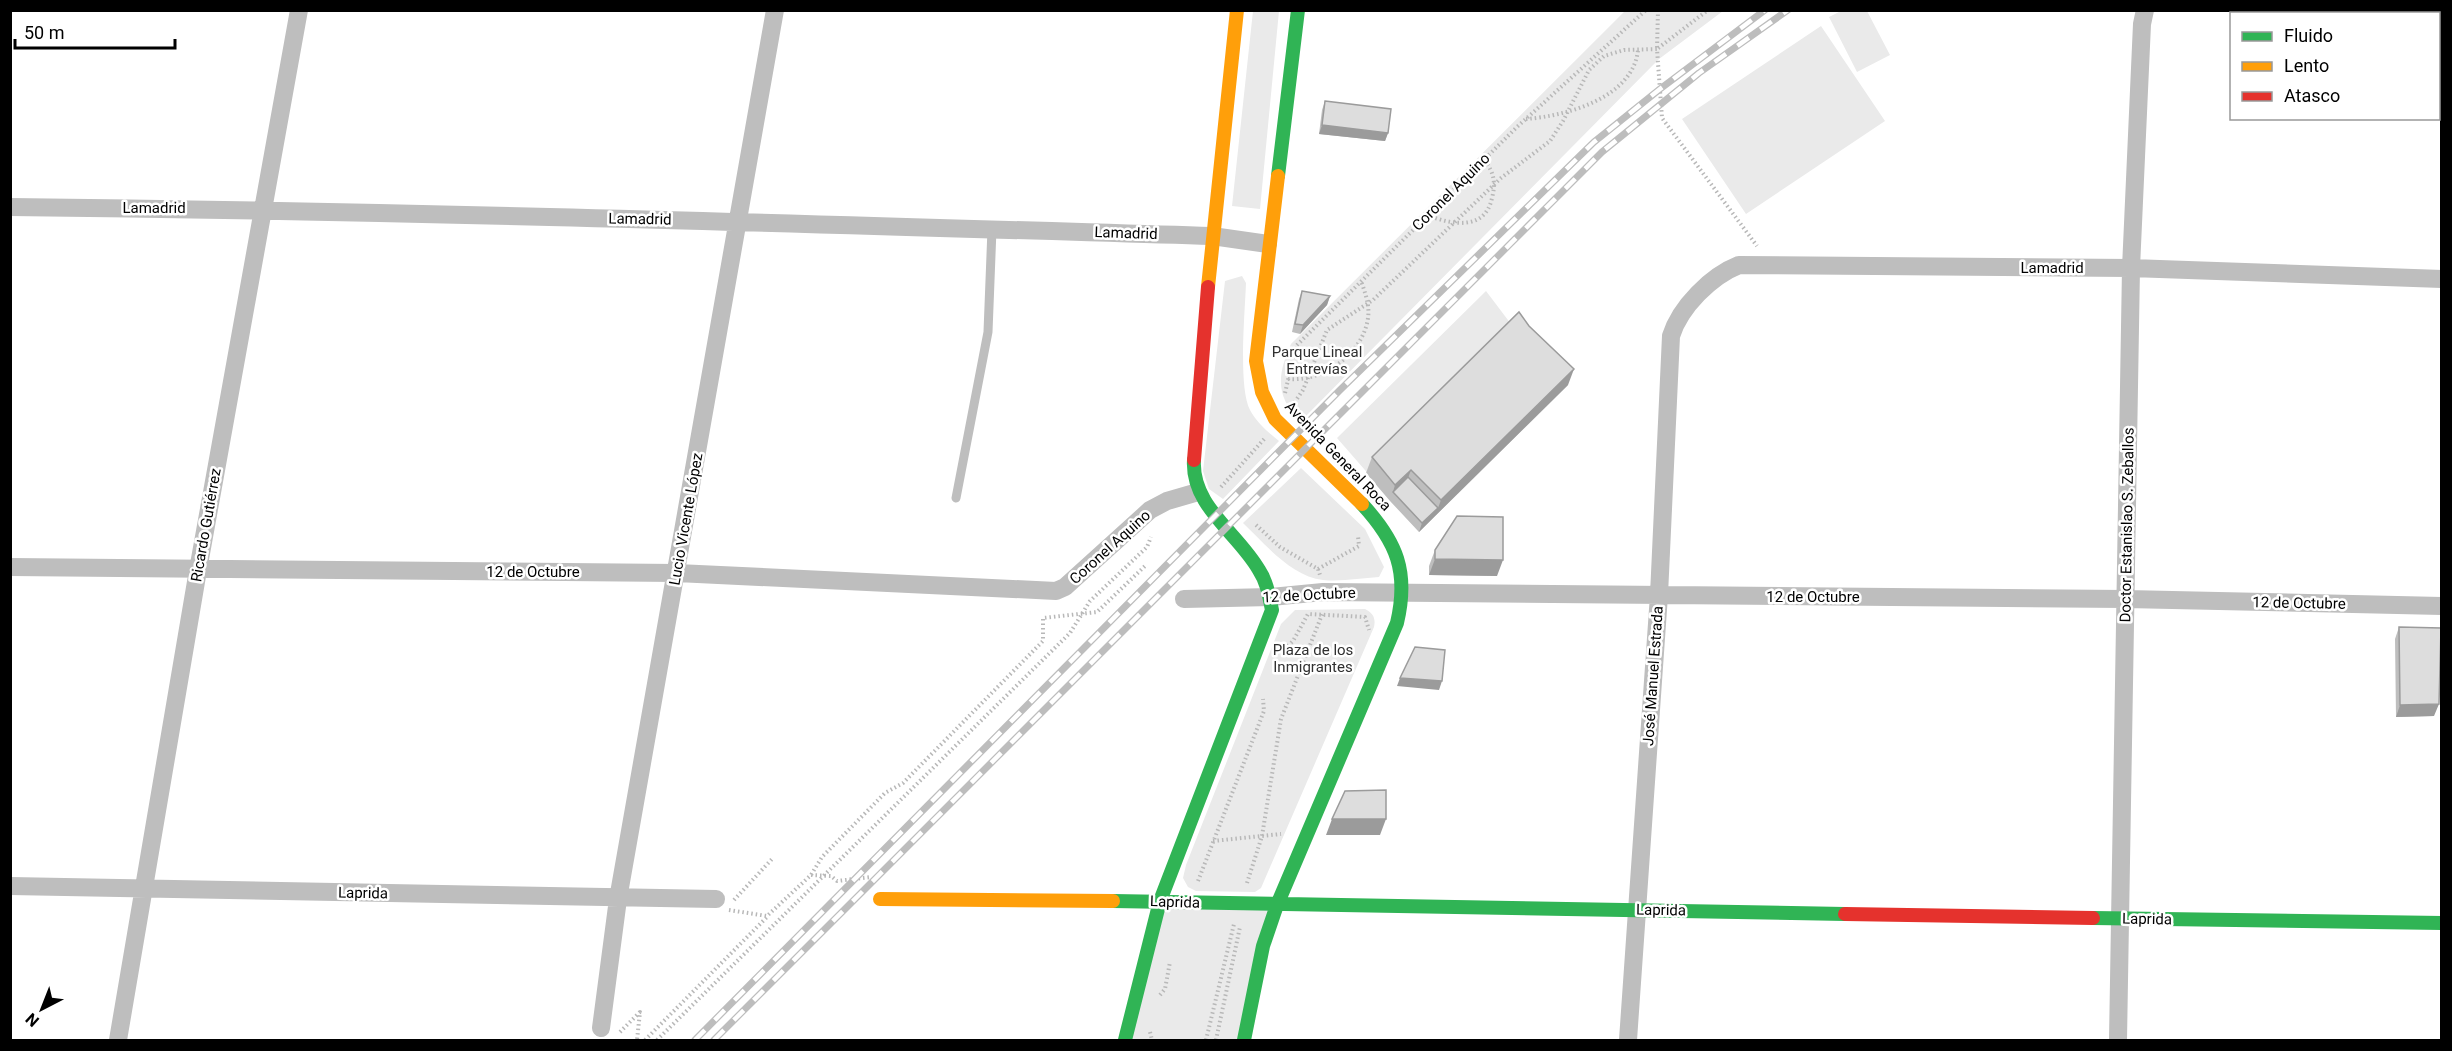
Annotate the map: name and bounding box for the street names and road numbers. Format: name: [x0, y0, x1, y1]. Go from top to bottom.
street label: Coronel Aquino: [1408, 149, 1494, 235]
street label: Lamadrid: [122, 199, 186, 217]
street label: Lamadrid: [608, 209, 672, 229]
street label: Lamadrid: [1094, 223, 1158, 243]
street label: Lamadrid: [2020, 259, 2084, 277]
street label: Avenida General Roca: [1281, 397, 1395, 515]
street label: Doctor Estanislao S. Zeballos: [2116, 427, 2138, 623]
street label: Lucio Vicente López: [665, 451, 707, 587]
street label: Ricardo Gutiérrez: [187, 467, 225, 583]
street label: Coronel Aquino: [1066, 506, 1154, 588]
street label: 12 de Octubre: [486, 563, 580, 581]
street label: 12 de Octubre: [1262, 584, 1356, 606]
street label: 12 de Octubre: [1766, 588, 1860, 606]
street label: 12 de Octubre: [2252, 593, 2346, 613]
street label: José Manuel Estrada: [1639, 605, 1667, 747]
street label: Laprida: [338, 884, 388, 902]
street label: Laprida: [1150, 892, 1200, 912]
street label: Laprida: [1636, 901, 1686, 919]
street label: Laprida: [2122, 910, 2172, 928]

